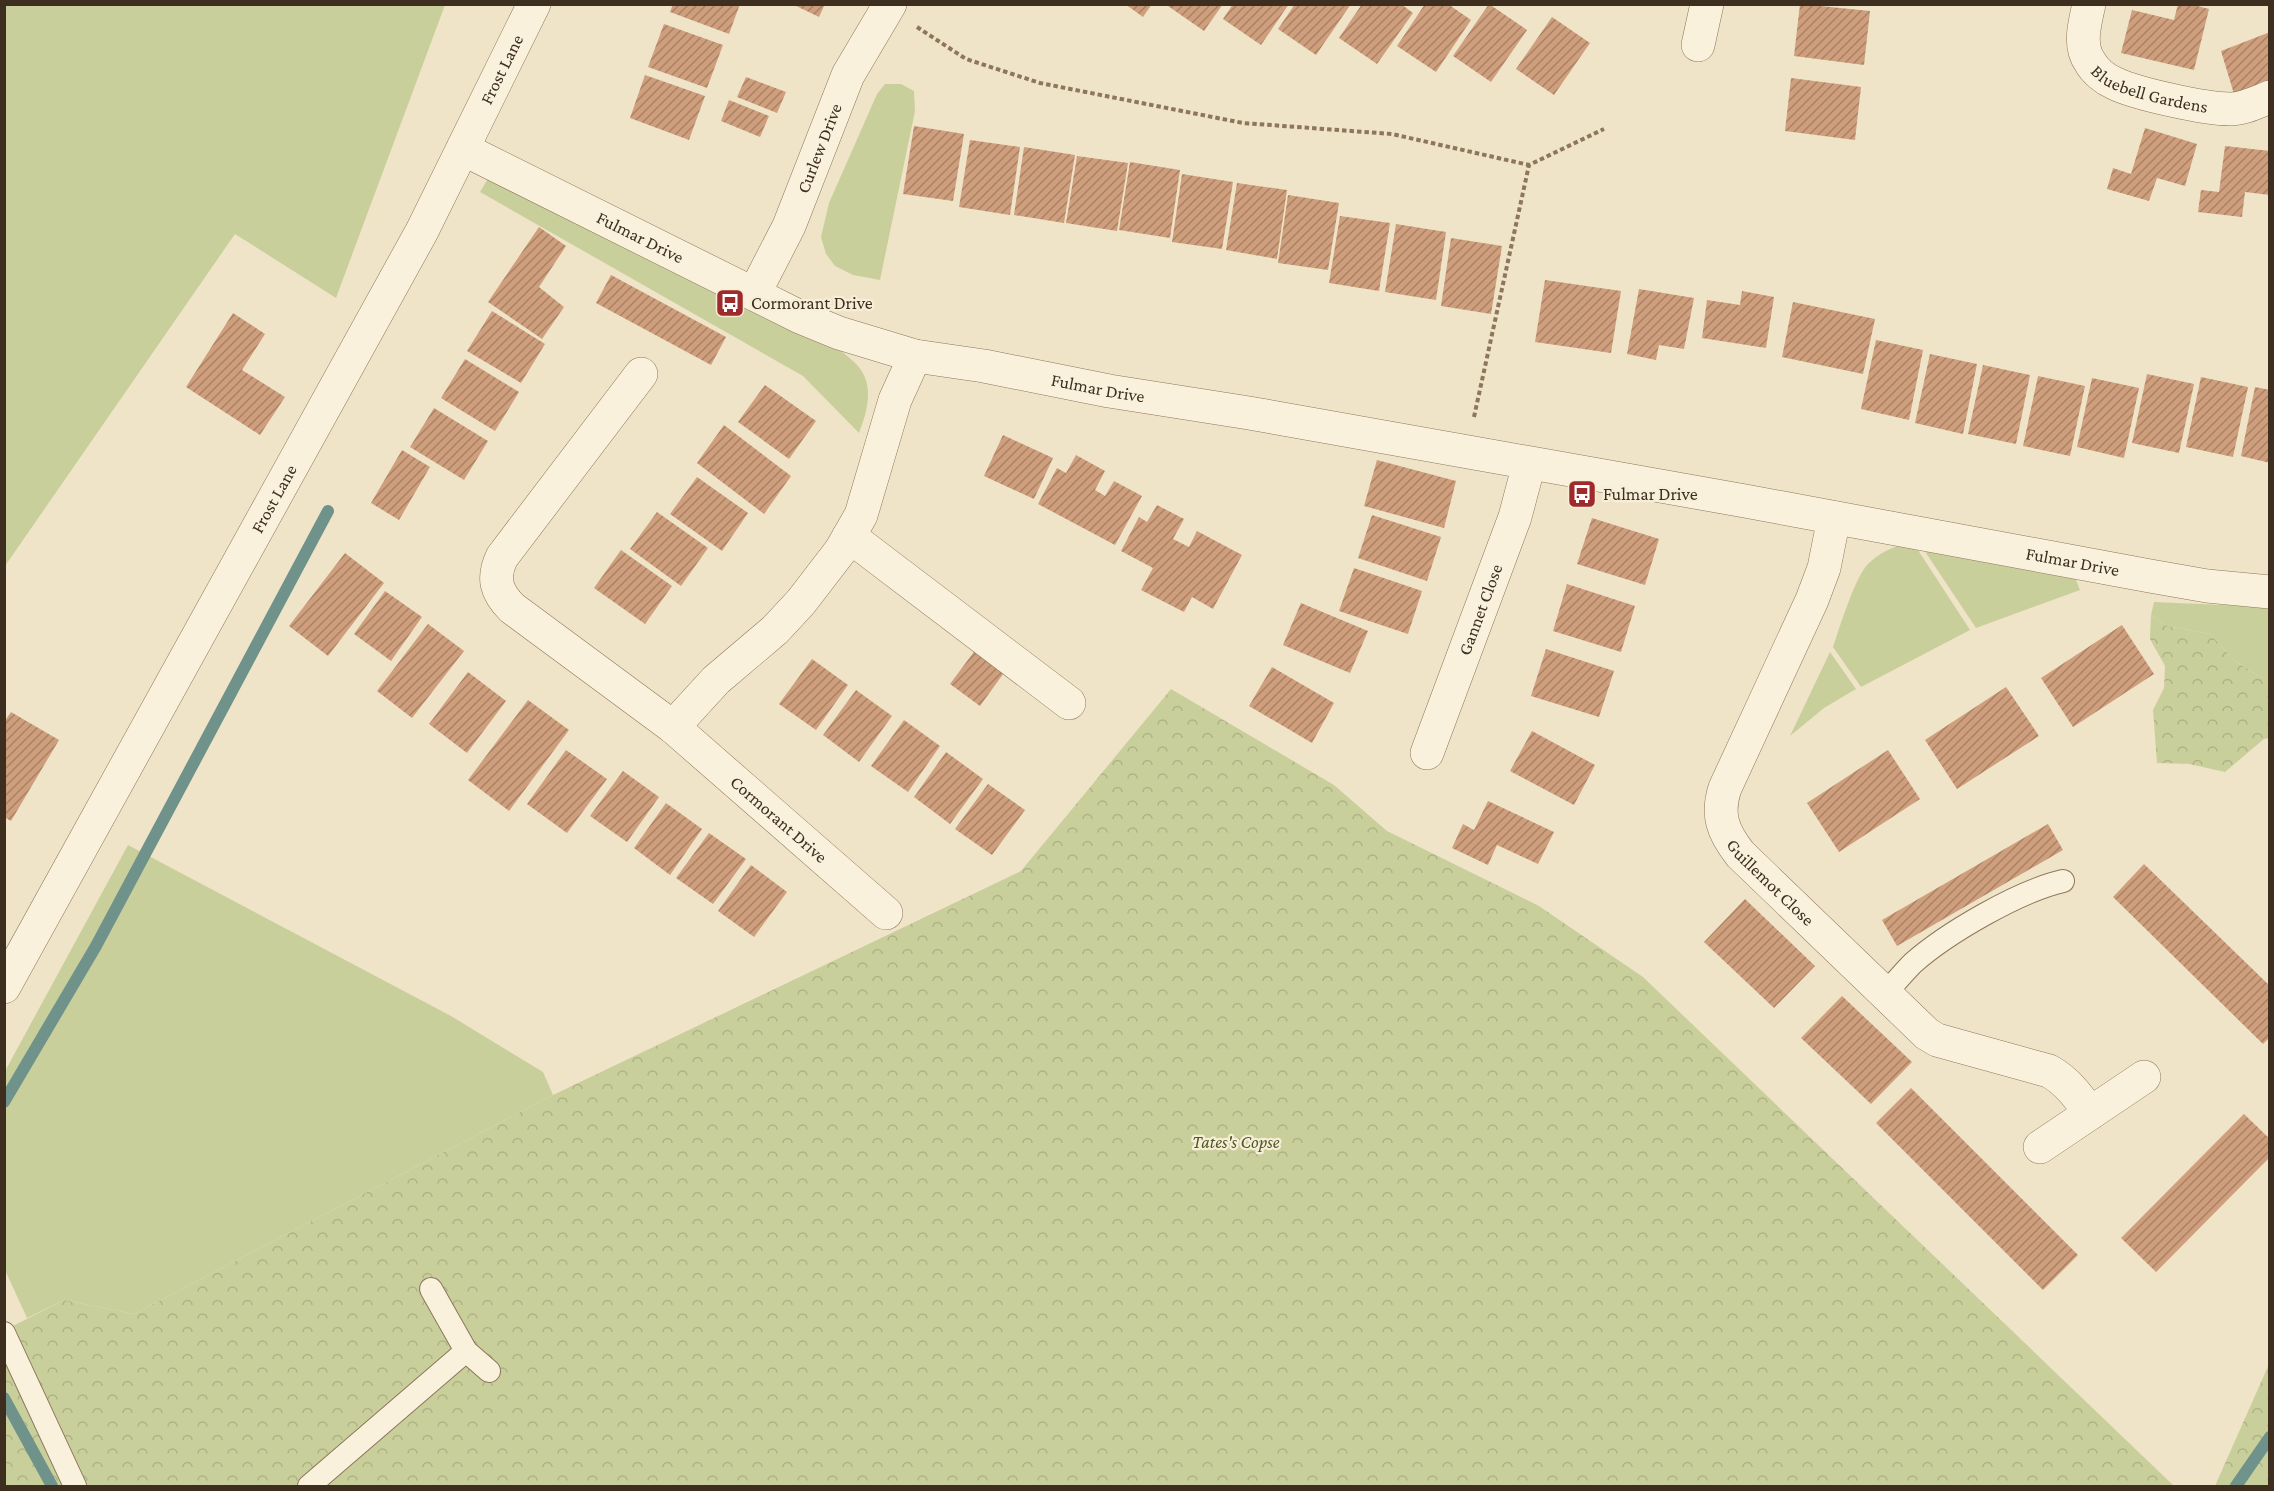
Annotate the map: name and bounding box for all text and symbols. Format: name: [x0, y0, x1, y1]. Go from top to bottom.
street label: Frost Lane: [476, 31, 527, 108]
street label: Bluebell Gardens: [2087, 61, 2209, 117]
street label: Curlew Drive: [793, 100, 846, 196]
street label: Fulmar Drive: [593, 207, 687, 267]
bus stop icon: Cormorant Drive: [714, 287, 746, 319]
place label: Cormorant Drive: [751, 293, 873, 313]
street label: Fulmar Drive: [1050, 370, 1146, 406]
street label: Frost Lane: [247, 461, 301, 536]
bus stop icon: Fulmar Drive: [1566, 478, 1598, 510]
place label: Fulmar Drive: [1603, 484, 1698, 504]
street label: Fulmar Drive: [2024, 543, 2121, 580]
street label: Gannet Close: [1454, 561, 1507, 658]
street label: Cormorant Drive: [726, 772, 831, 867]
street label: Guillemot Close: [1722, 835, 1818, 930]
park label: Tates's Copse: [1192, 1132, 1280, 1152]

